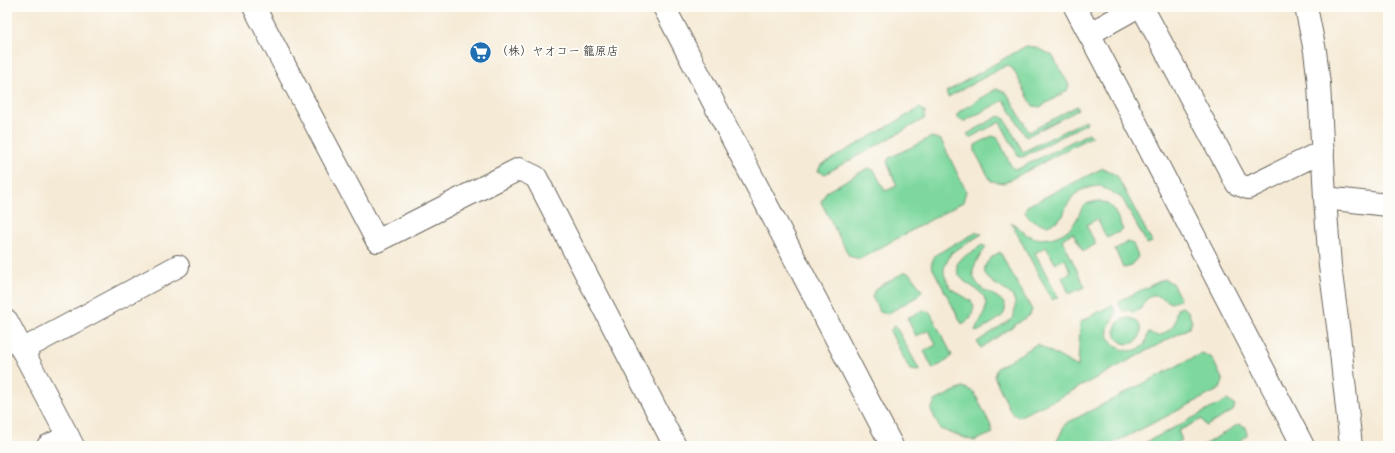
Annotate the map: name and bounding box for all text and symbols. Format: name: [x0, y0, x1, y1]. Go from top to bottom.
supermarket icon: （株）ヤオコー 籠原店: [467, 40, 493, 66]
place label: （株）ヤオコー 籠原店: [496, 45, 619, 60]

